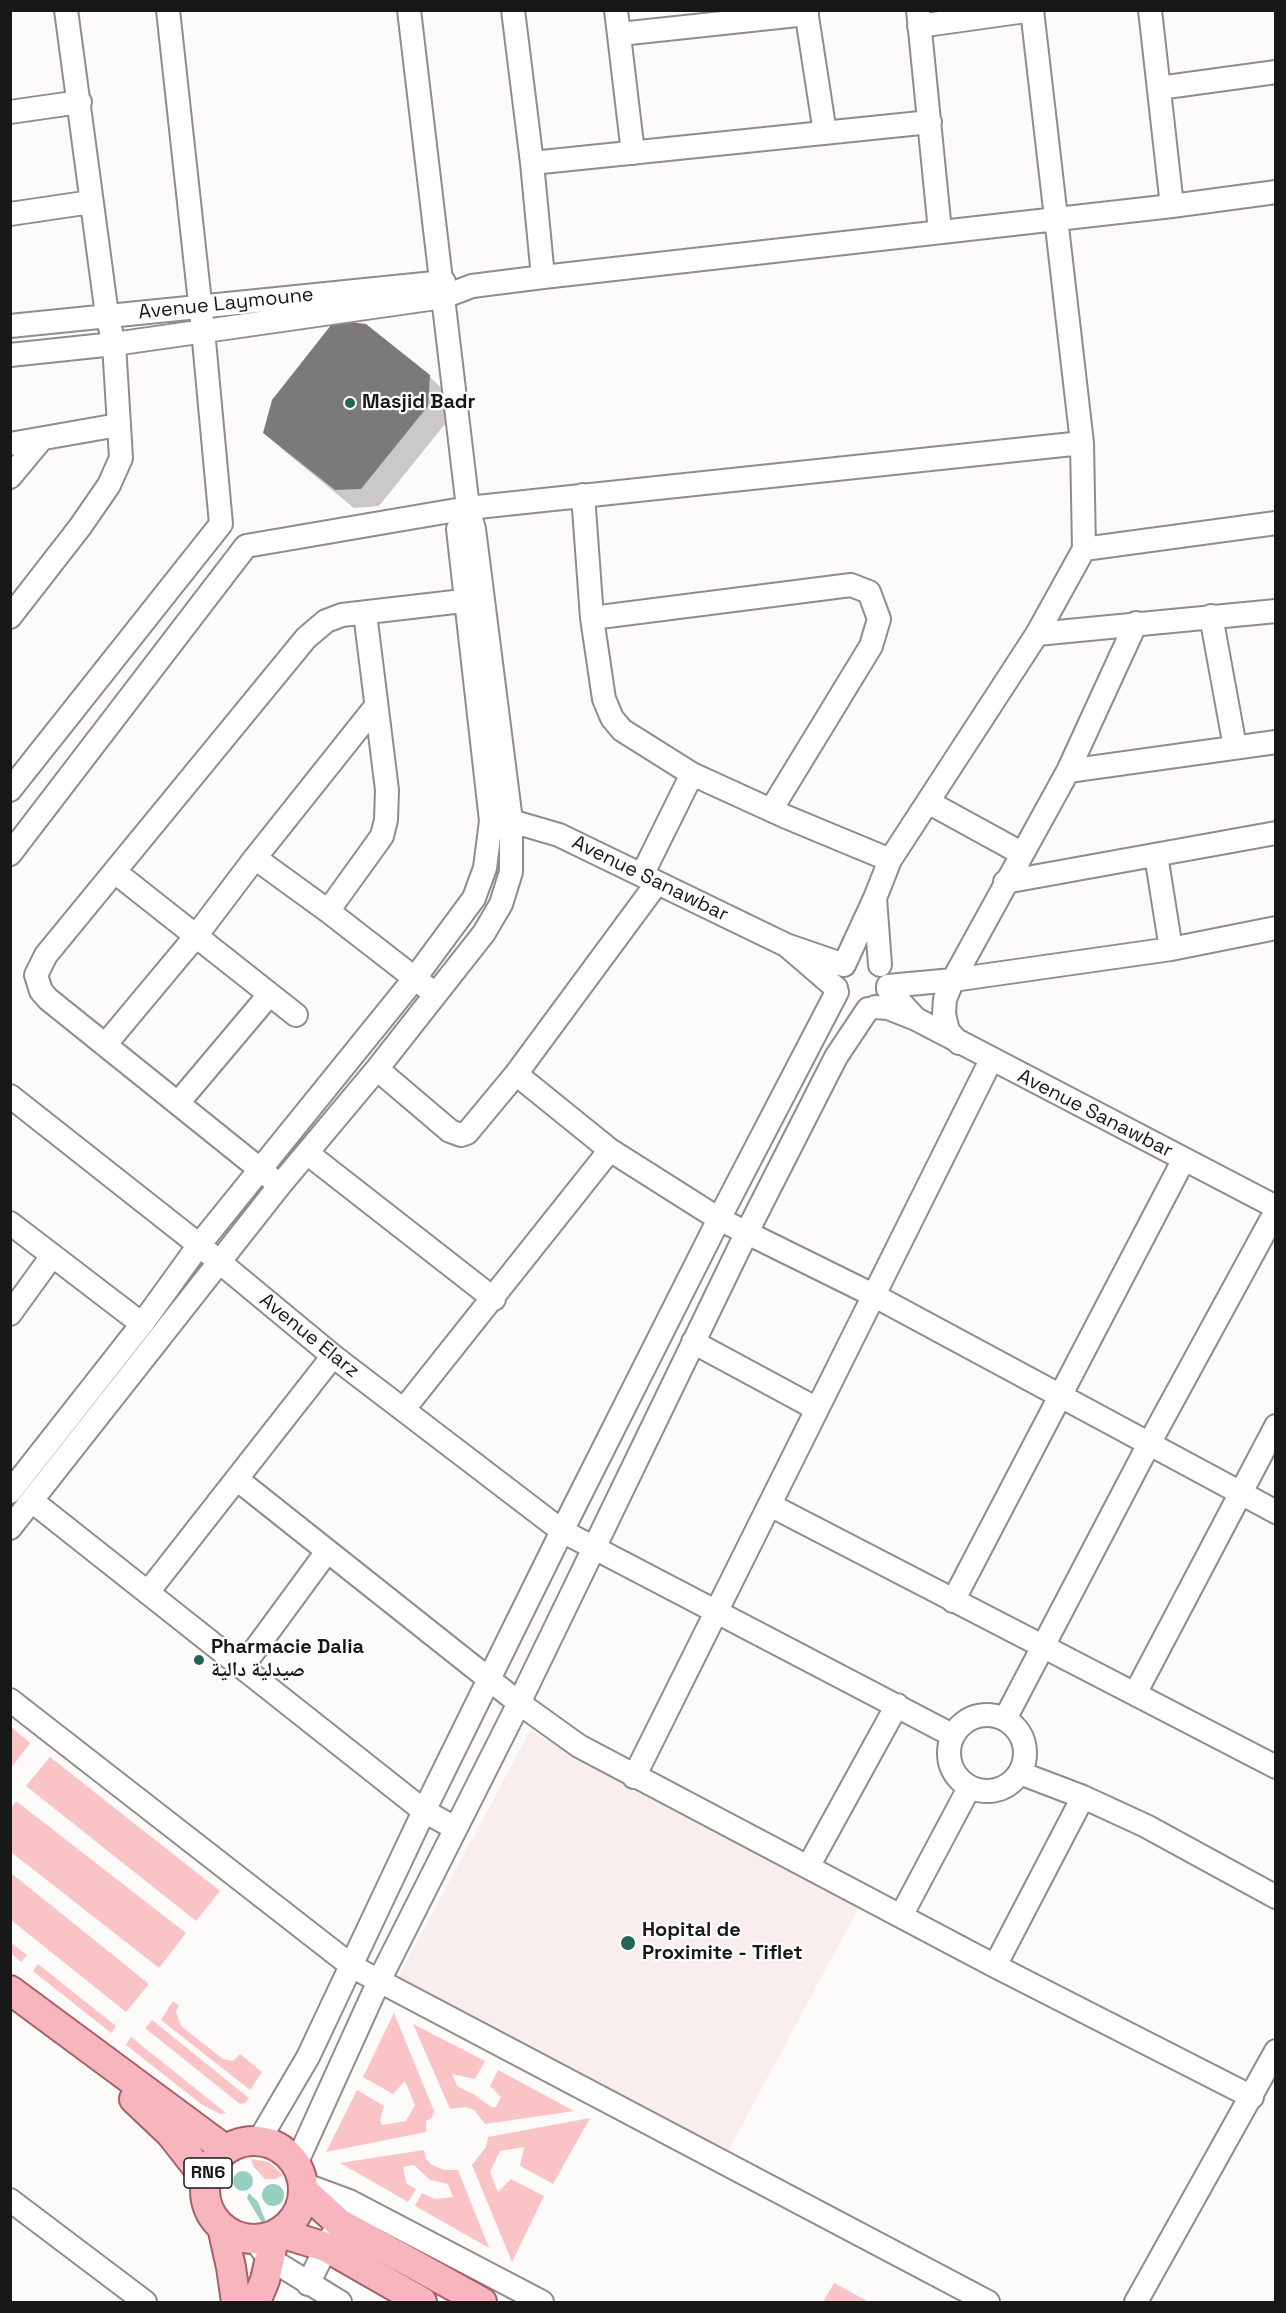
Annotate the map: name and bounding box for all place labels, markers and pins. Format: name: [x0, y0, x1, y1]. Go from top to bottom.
place label: Masjid Badr: [362, 391, 475, 415]
marker: Masjid Badr: [343, 396, 357, 410]
place label: Pharmacie Dalia صيدلية دالية: [211, 1636, 364, 1683]
marker: Pharmacie Dalia صيدلية دالية: [192, 1653, 206, 1667]
place label: Hopital de Proximite - Tiflet: [642, 1919, 803, 1966]
marker: Hopital de Proximite - Tiflet: [619, 1934, 637, 1952]

